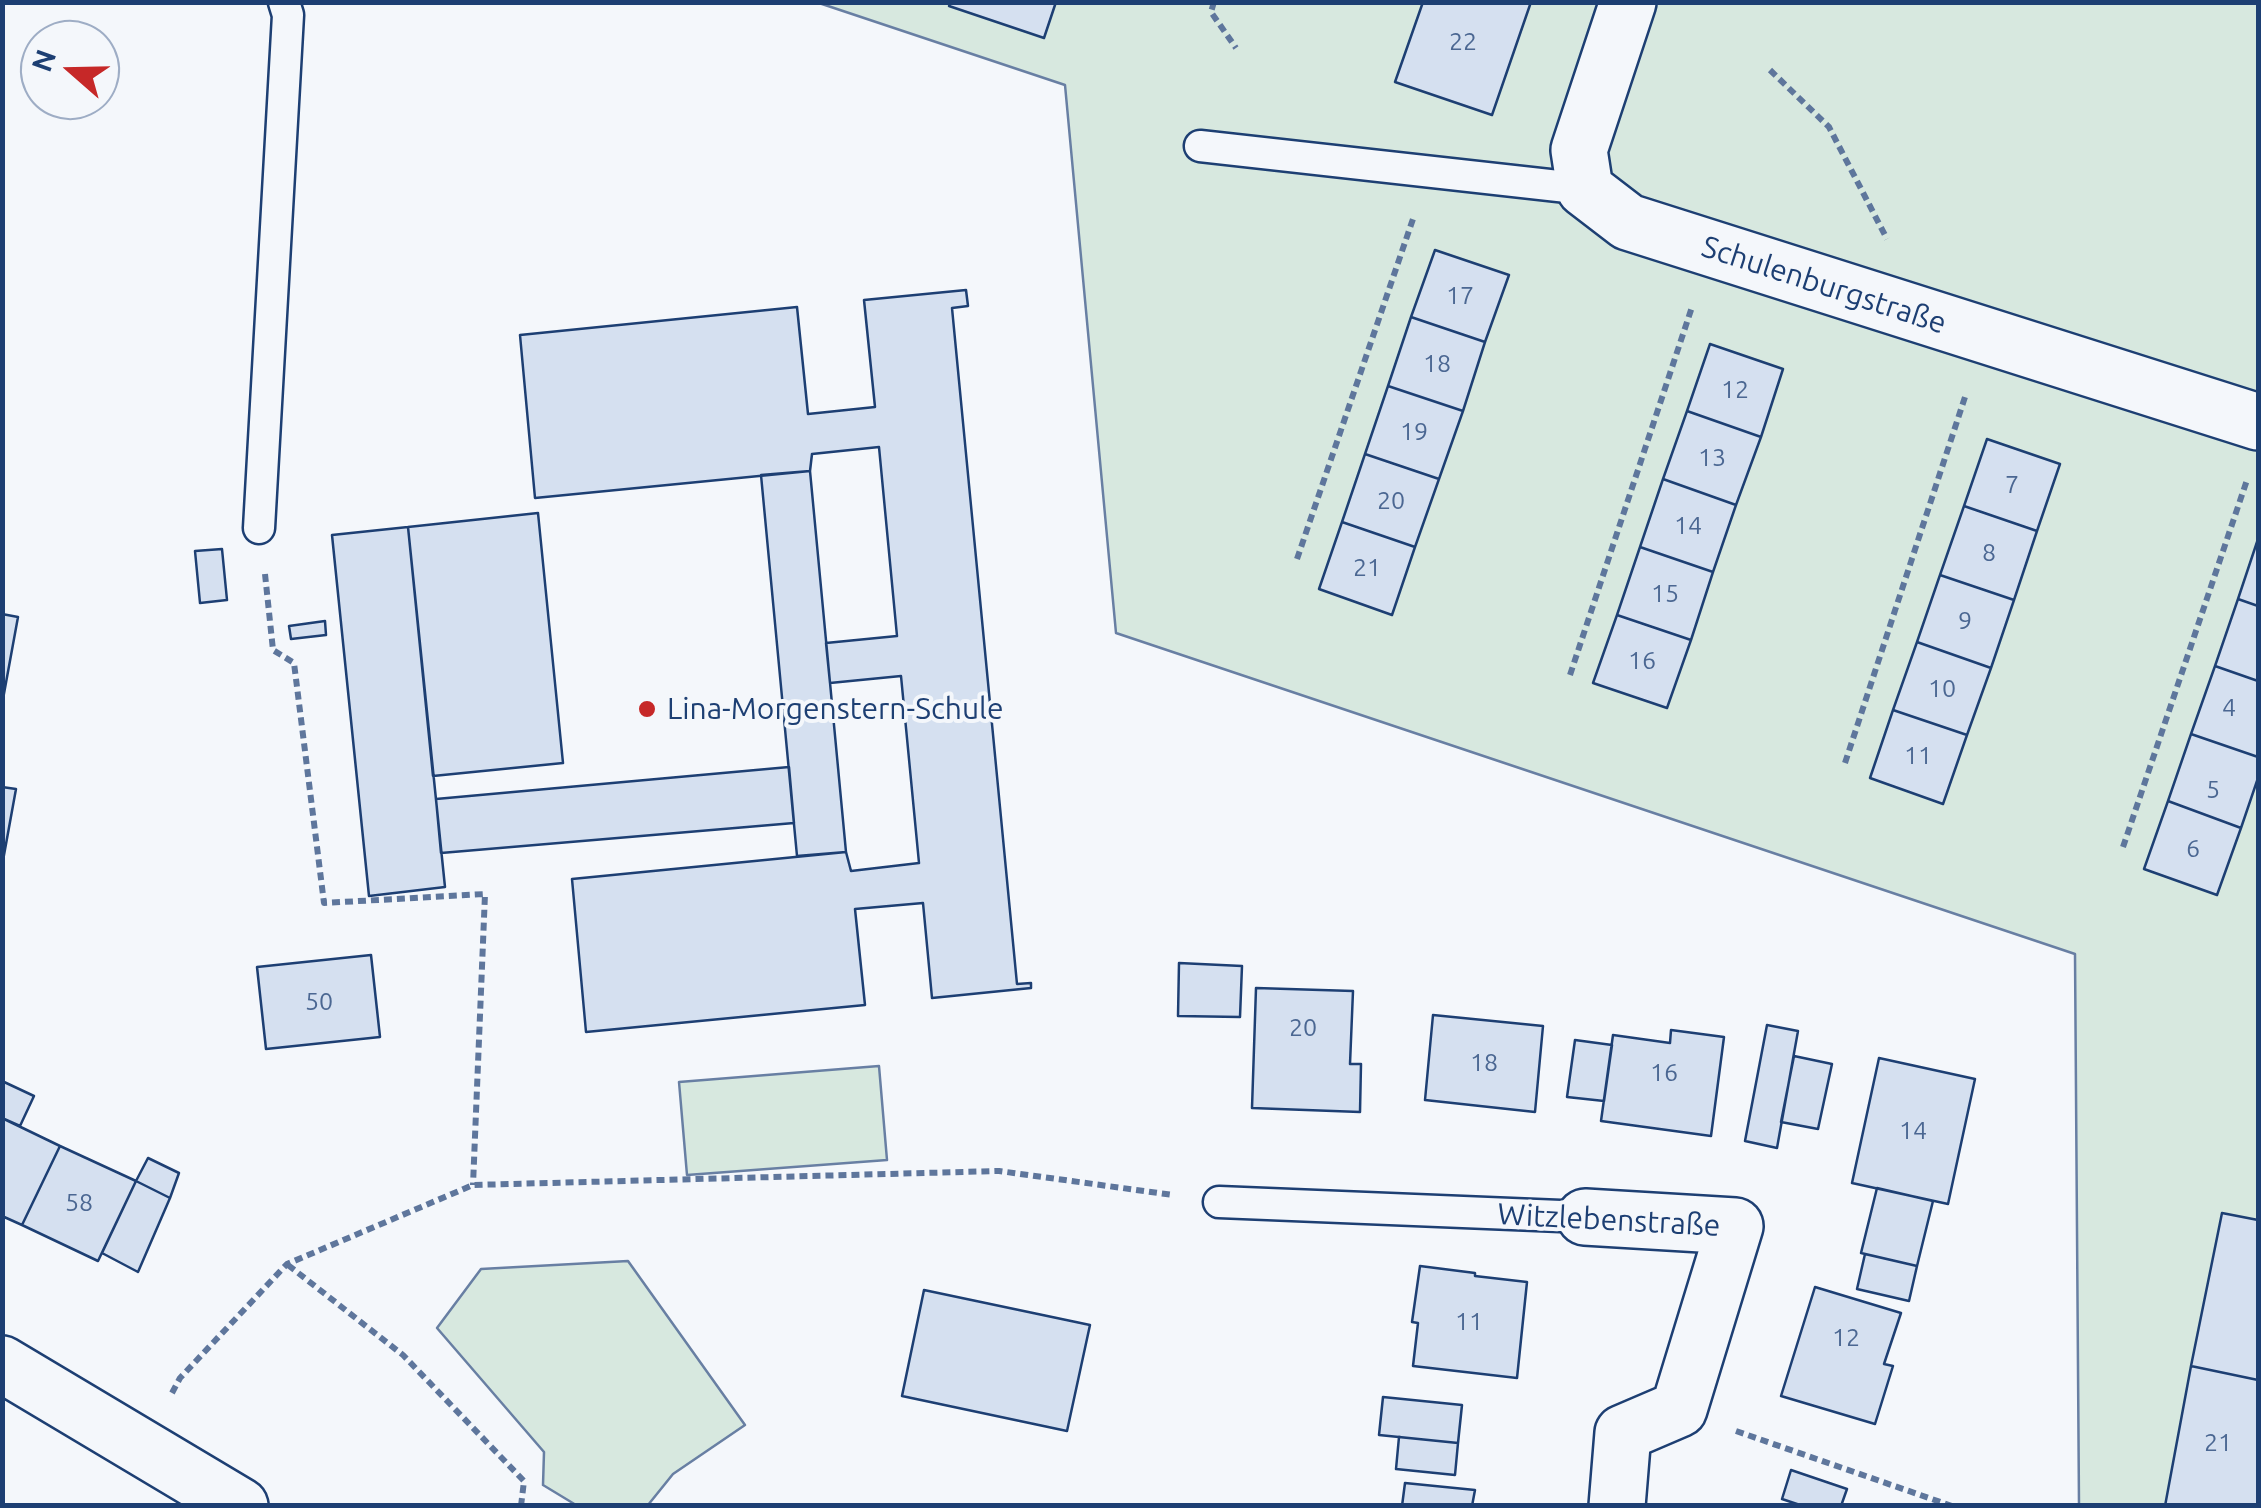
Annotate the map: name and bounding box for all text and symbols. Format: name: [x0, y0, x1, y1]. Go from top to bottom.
north arrow: [20, 20, 120, 120]
house number: 22: [1449, 27, 1477, 57]
text: N: [25, 45, 61, 75]
street label: Schulenburgstraße: [1697, 228, 1951, 342]
house number: 17: [1446, 281, 1474, 311]
house number: 18: [1423, 349, 1451, 379]
house number: 12: [1721, 375, 1749, 405]
house number: 19: [1400, 417, 1428, 447]
house number: 13: [1698, 443, 1726, 473]
house number: 7: [2005, 470, 2019, 500]
house number: 20: [1377, 486, 1405, 516]
house number: 14: [1674, 511, 1702, 541]
house number: 8: [1982, 538, 1996, 568]
house number: 21: [1353, 553, 1381, 583]
house number: 15: [1651, 579, 1679, 609]
house number: 9: [1958, 606, 1972, 636]
house number: 16: [1628, 646, 1656, 676]
house number: 10: [1928, 674, 1956, 704]
place label: Lina-Morgenstern-Schule: [667, 691, 1004, 727]
house number: 4: [2222, 693, 2236, 723]
marker: Lina-Morgenstern-Schule: [636, 698, 658, 720]
house number: 11: [1904, 741, 1932, 771]
house number: 5: [2206, 775, 2220, 805]
house number: 6: [2186, 834, 2200, 864]
house number: 50: [305, 987, 333, 1017]
house number: 20: [1289, 1013, 1317, 1043]
house number: 18: [1470, 1048, 1498, 1078]
house number: 16: [1650, 1058, 1678, 1088]
house number: 14: [1899, 1116, 1927, 1146]
house number: 58: [65, 1188, 93, 1218]
street label: Witzlebenstraße: [1497, 1196, 1721, 1244]
house number: 11: [1455, 1307, 1483, 1337]
house number: 12: [1832, 1323, 1860, 1353]
house number: 21: [2204, 1428, 2232, 1458]

